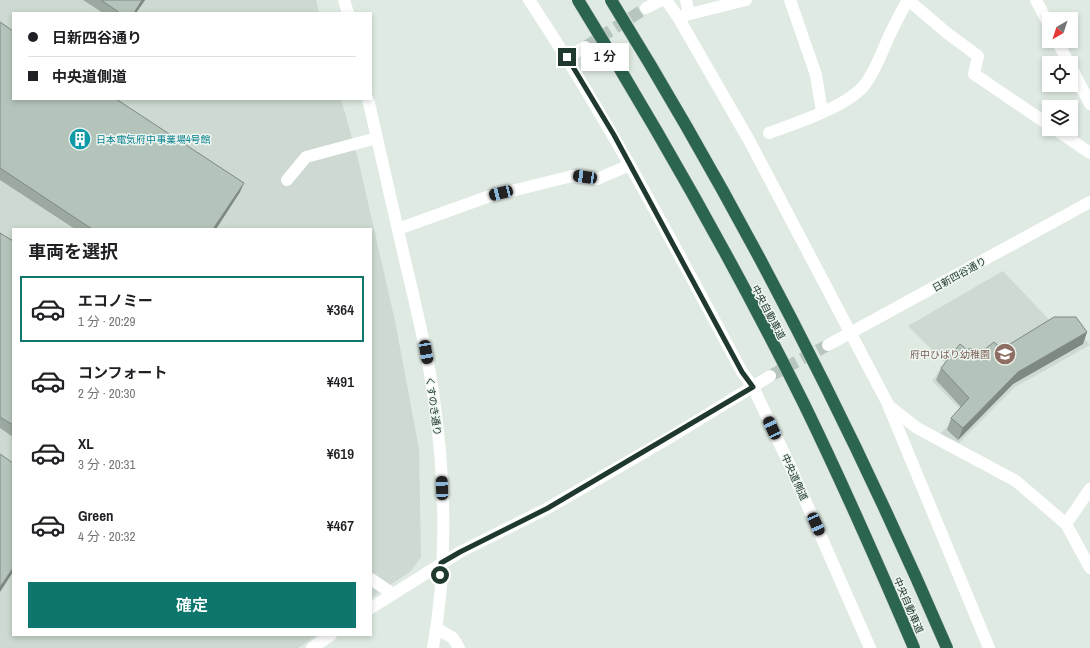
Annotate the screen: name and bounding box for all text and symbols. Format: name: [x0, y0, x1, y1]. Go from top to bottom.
north arrow: [1042, 12, 1078, 48]
map controls: [1042, 12, 1078, 136]
text: 日新四谷通り: [52, 27, 142, 48]
callout: 1 分: [581, 43, 629, 71]
route end: [558, 48, 576, 66]
text: 1 分: [594, 48, 616, 65]
button: locate: [1042, 56, 1078, 92]
text: 中央道側道: [52, 66, 127, 87]
button: layers: [1042, 100, 1078, 136]
building icon: 日本電気府中事業場4号館: [67, 126, 93, 152]
place label: 日本電気府中事業場4号館: [96, 133, 211, 146]
car: [572, 169, 598, 185]
car: [488, 184, 514, 202]
text: 車両を選択: [28, 239, 118, 264]
street label: 日新四谷通り: [930, 254, 989, 295]
street label: 中央自動車道: [749, 283, 788, 342]
text: エコノミー: [78, 290, 153, 311]
icon: car: [30, 291, 66, 327]
text: ¥364: [327, 299, 354, 320]
text: 1 分 · 20:29: [78, 313, 135, 330]
car: [418, 339, 434, 365]
school or university icon: 府中ひばり幼稚園: [992, 341, 1018, 367]
place label: 府中ひばり幼稚園: [910, 348, 990, 361]
text: コンフォート: [78, 362, 168, 383]
icon: car: [30, 363, 66, 399]
text: ¥491: [327, 371, 354, 392]
street label: くすのき通り: [423, 376, 444, 437]
text: 2 分 · 20:30: [78, 385, 135, 402]
car: [761, 415, 783, 441]
text: XL: [78, 433, 94, 454]
icon: car: [30, 435, 66, 471]
text: ¥619: [327, 443, 354, 464]
street label: 中央道側道: [778, 452, 811, 503]
text: 3 分 · 20:31: [78, 456, 135, 473]
car: [436, 476, 448, 500]
text: Green: [78, 505, 114, 526]
icon: car: [30, 507, 66, 543]
car: [806, 511, 826, 537]
text: ¥467: [327, 515, 354, 536]
text: 4 分 · 20:32: [78, 528, 135, 545]
route start: [431, 566, 449, 584]
street label: 中央自動車道: [891, 575, 926, 635]
button: 確定: [28, 582, 356, 628]

